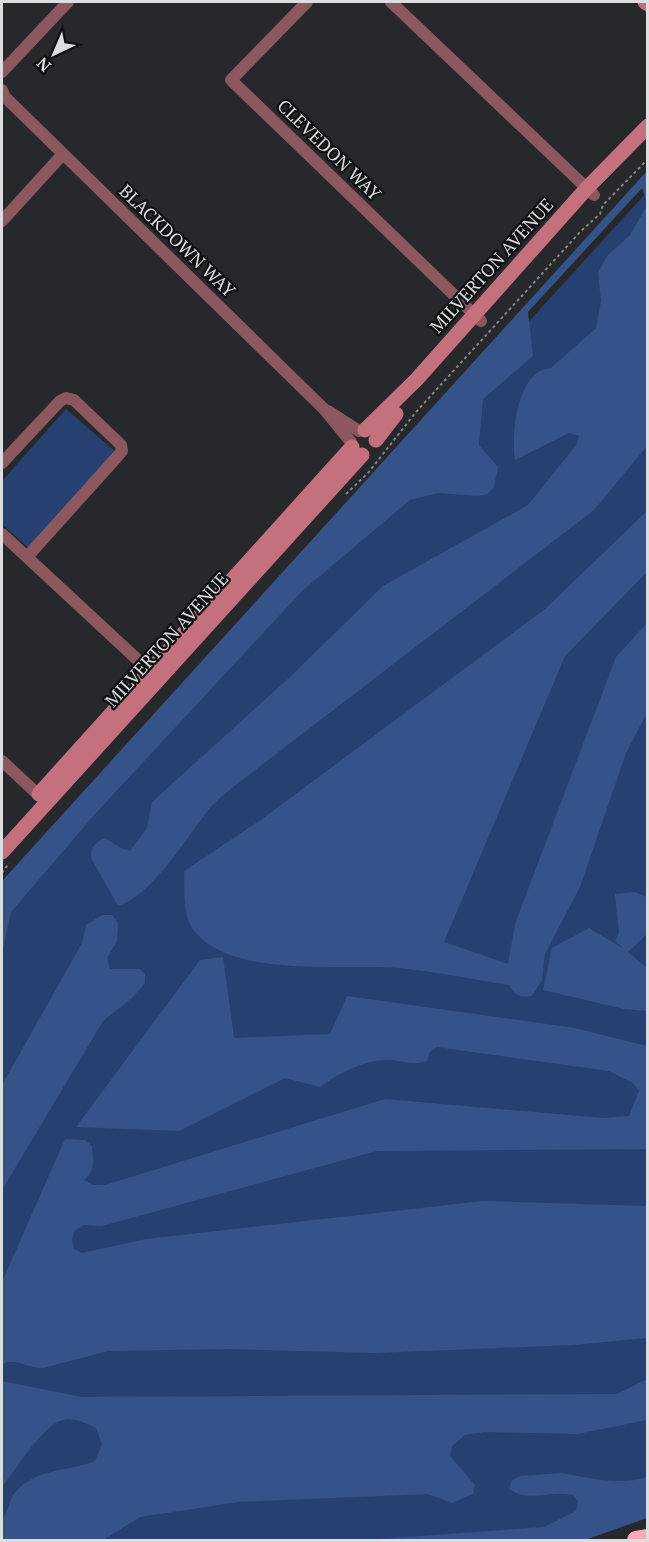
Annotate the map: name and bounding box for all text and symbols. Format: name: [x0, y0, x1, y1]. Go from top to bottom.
north arrow: [24, 24, 84, 84]
text: N: [32, 53, 56, 77]
street label: CLEVEDON WAY: [273, 93, 387, 205]
street label: BLACKDOWN WAY: [114, 179, 241, 302]
street label: MILVERTON AVENUE: [424, 193, 558, 338]
street label: MILVERTON AVENUE: [99, 567, 233, 712]

